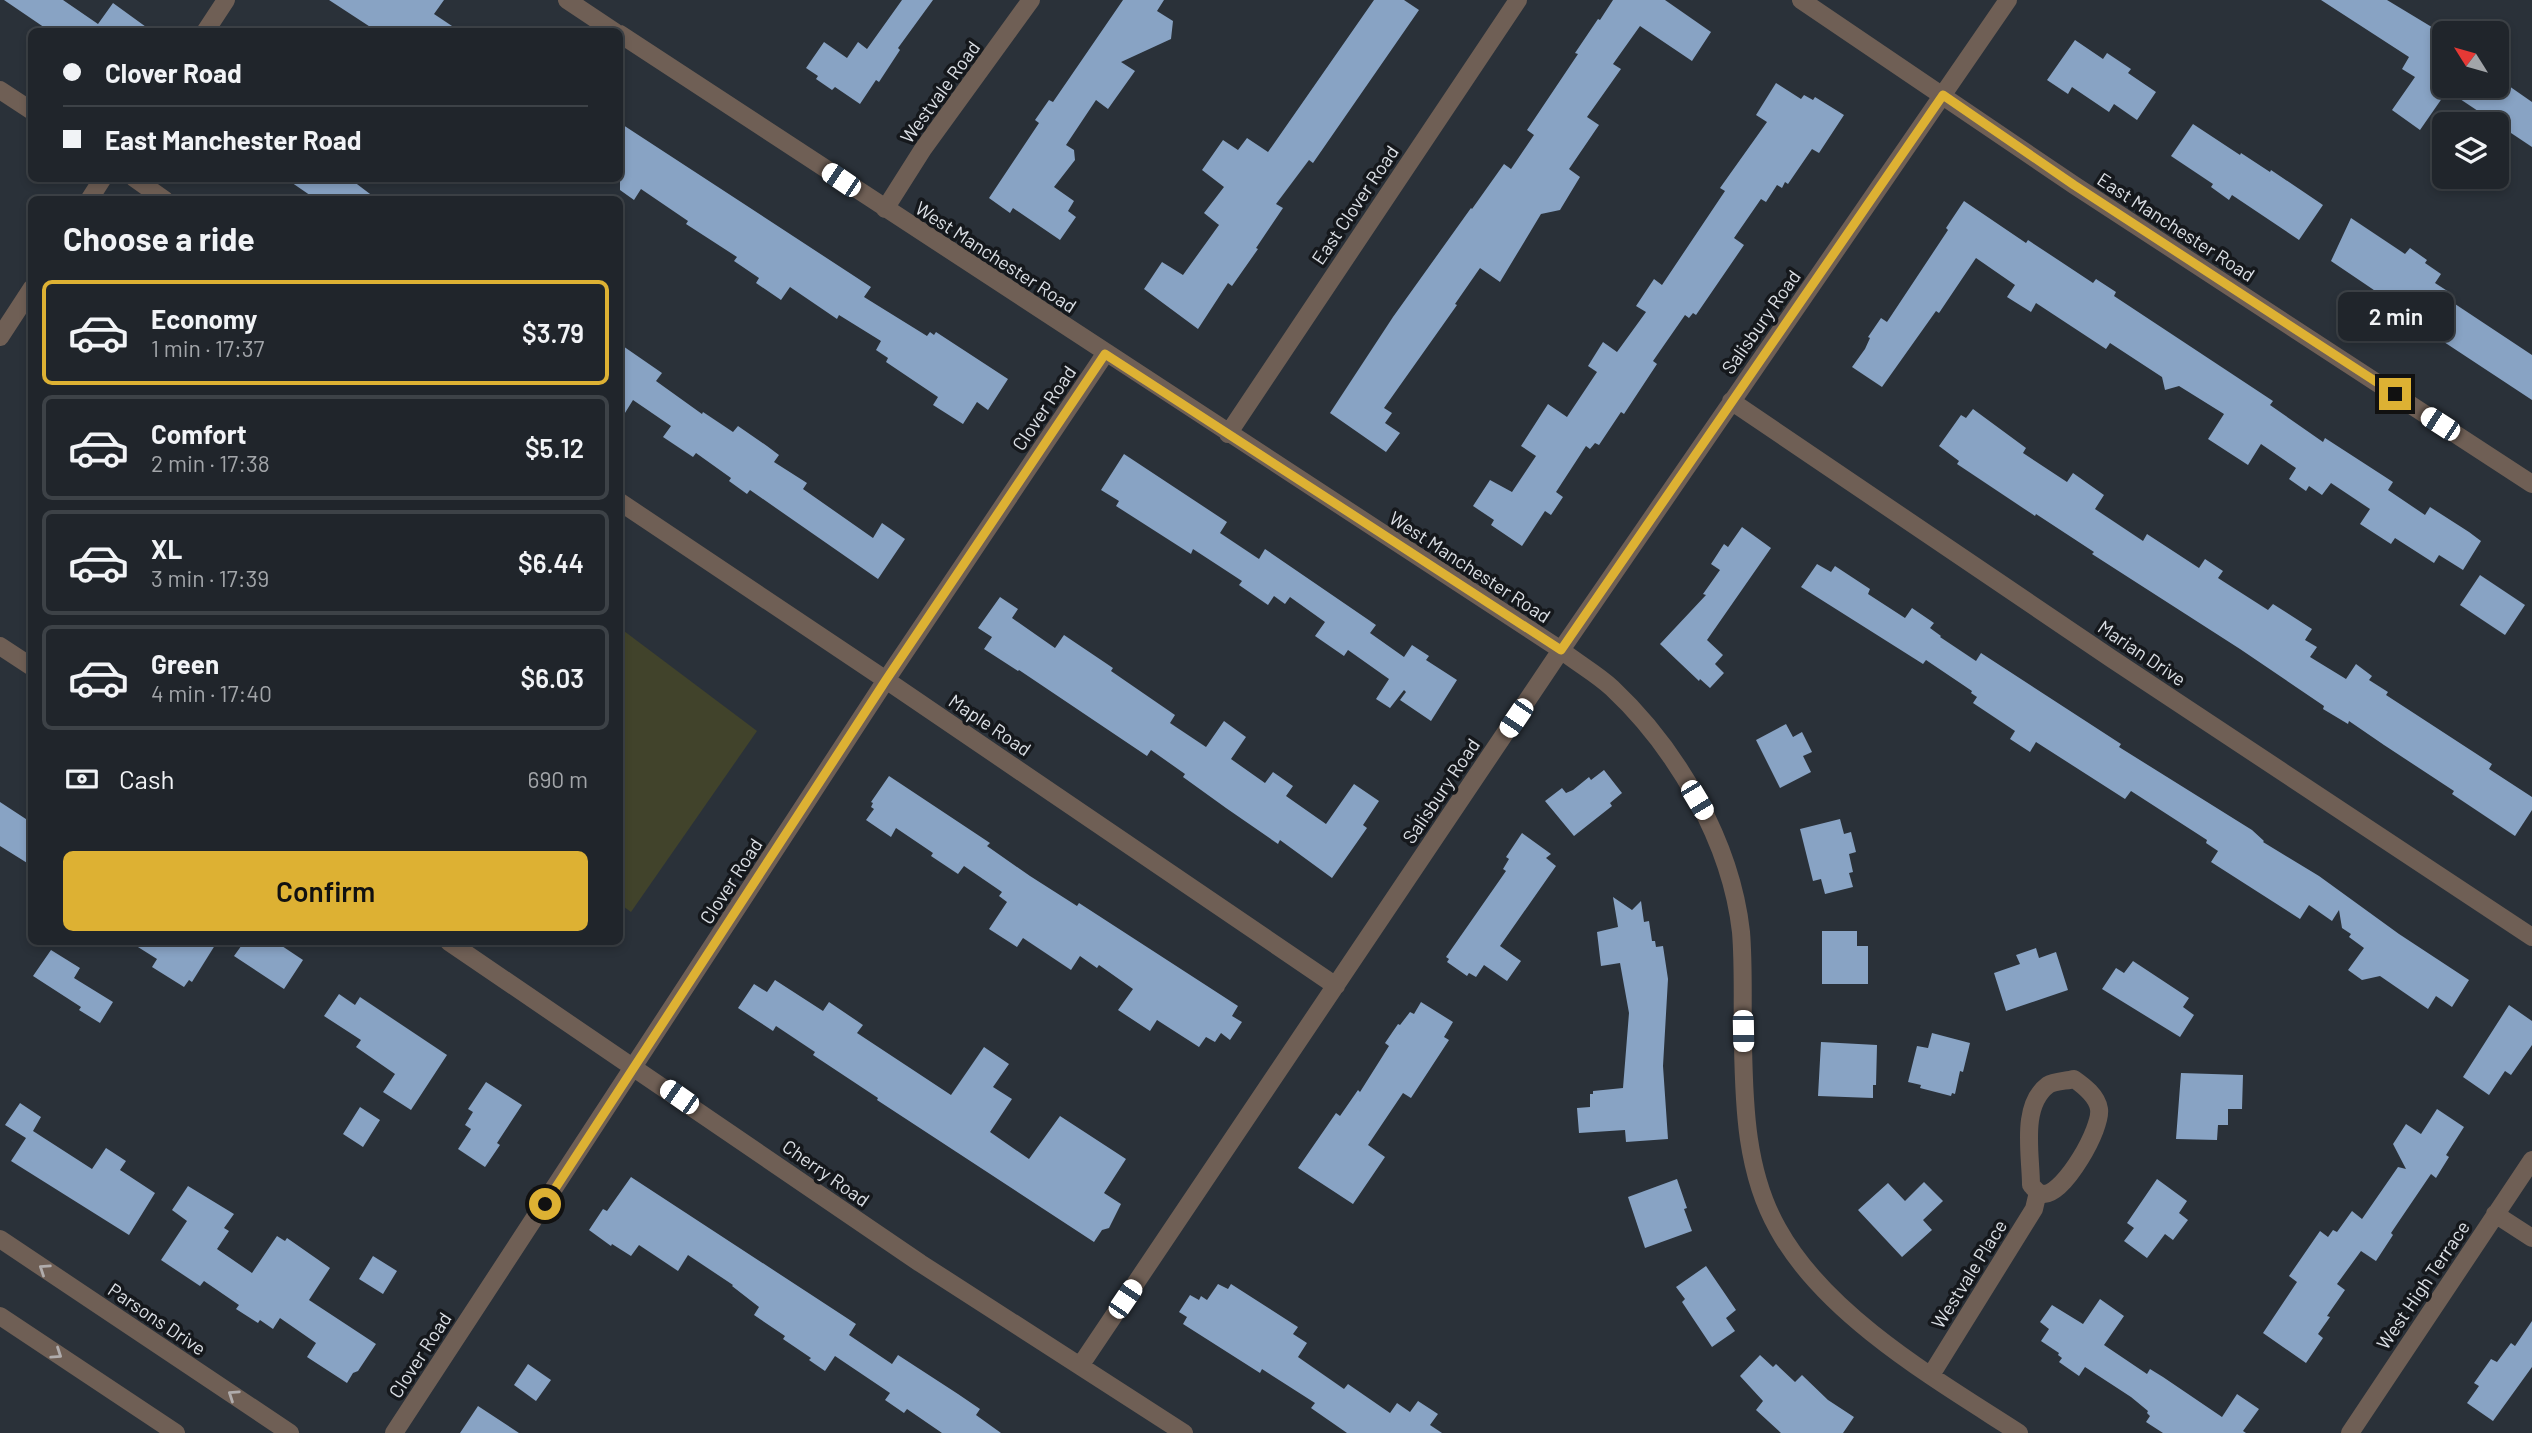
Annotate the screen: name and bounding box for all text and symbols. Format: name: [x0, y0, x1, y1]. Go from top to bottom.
north arrow: [2432, 21, 2510, 98]
map controls: [2432, 21, 2509, 189]
street label: Westvale Road: [895, 36, 984, 147]
text: Clover Road: [105, 57, 242, 88]
button: layers: [2432, 112, 2509, 189]
text: East Manchester Road: [105, 124, 361, 155]
street label: East Clover Road: [1306, 141, 1403, 269]
car: [818, 160, 865, 200]
street label: East Manchester Road: [2093, 167, 2259, 286]
street label: West Manchester Road: [911, 196, 1081, 317]
text: Choose a ride: [63, 219, 255, 257]
street label: Salisbury Road: [1716, 265, 1805, 378]
callout: 2 min: [2337, 292, 2453, 342]
icon: car: [67, 301, 130, 364]
text: 2 min: [2369, 302, 2423, 330]
text: Economy: [151, 303, 257, 334]
text: $3.79: [522, 317, 584, 348]
text: 1 min · 17:37: [151, 334, 264, 362]
street label: Clover Road: [1007, 361, 1080, 455]
route end: [2379, 378, 2411, 410]
car: [2417, 404, 2464, 444]
icon: car: [67, 416, 130, 479]
text: Comfort: [151, 418, 247, 449]
text: $5.12: [525, 432, 584, 463]
text: 2 min · 17:38: [151, 449, 270, 477]
street label: West Manchester Road: [1385, 506, 1555, 627]
icon: car: [67, 531, 130, 594]
text: XL: [151, 533, 182, 564]
text: $6.44: [518, 547, 584, 578]
text: 3 min · 17:39: [151, 564, 269, 592]
street label: Marian Drive: [2094, 615, 2191, 690]
icon: car: [67, 646, 130, 709]
text: Green: [151, 648, 219, 679]
text: $6.03: [521, 662, 584, 693]
text: 4 min · 17:40: [151, 679, 272, 707]
street label: Maple Road: [945, 689, 1036, 760]
car: [1496, 695, 1537, 741]
street label: Salisbury Road: [1397, 734, 1484, 848]
icon: cash: [63, 760, 101, 798]
text: Cash: [119, 763, 174, 794]
text: 690 m: [528, 765, 588, 793]
car: [1678, 777, 1717, 823]
street label: Clover Road: [694, 834, 767, 928]
button: Confirm: [63, 851, 588, 931]
car: [1733, 1010, 1754, 1052]
car: [656, 1076, 703, 1118]
street label: Cherry Road: [778, 1134, 874, 1211]
route start: [529, 1188, 561, 1220]
street label: Westvale Place: [1926, 1215, 2011, 1332]
street label: West High Terrace: [2371, 1216, 2474, 1353]
one-way arrow: [39, 1265, 52, 1277]
car: [1105, 1276, 1146, 1322]
street label: Parsons Drive: [104, 1278, 210, 1360]
street label: Clover Road: [383, 1308, 456, 1402]
one-way arrow: [49, 1346, 62, 1358]
one-way arrow: [228, 1390, 241, 1403]

